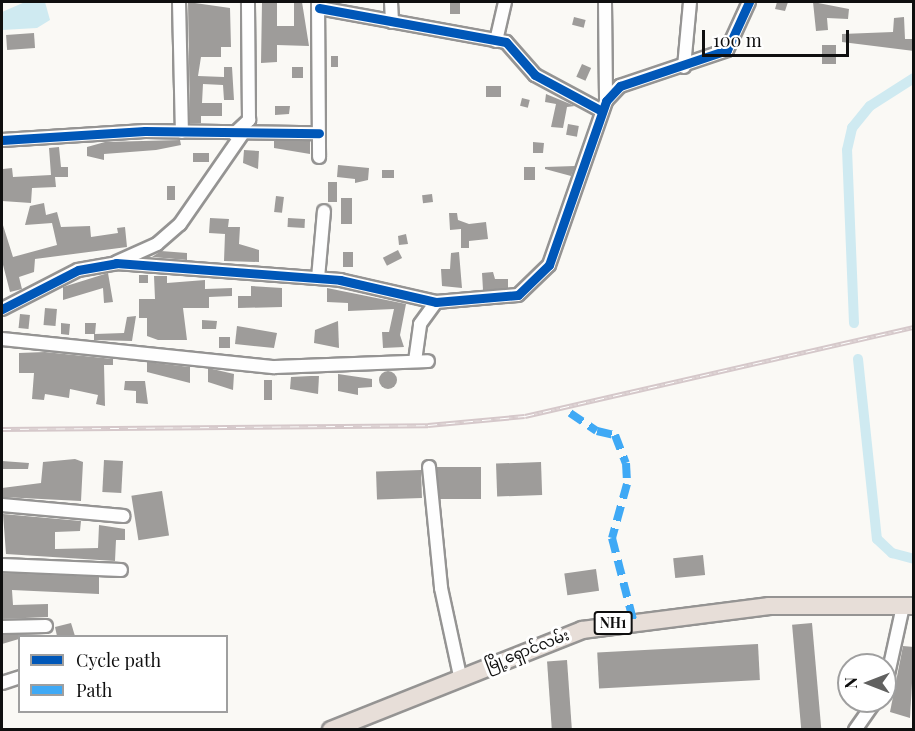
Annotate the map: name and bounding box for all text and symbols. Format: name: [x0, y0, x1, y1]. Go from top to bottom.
scale bar: [705, 18, 852, 56]
text: 100 m: [713, 28, 762, 52]
road number: NH1: [594, 612, 632, 634]
street label: မြို့ရှောင်လမ်း: [482, 626, 572, 674]
legend: [18, 635, 228, 713]
text: Cycle path: [76, 648, 161, 672]
north arrow: [837, 653, 897, 713]
text: N: [840, 677, 861, 689]
text: Path: [76, 678, 112, 702]

